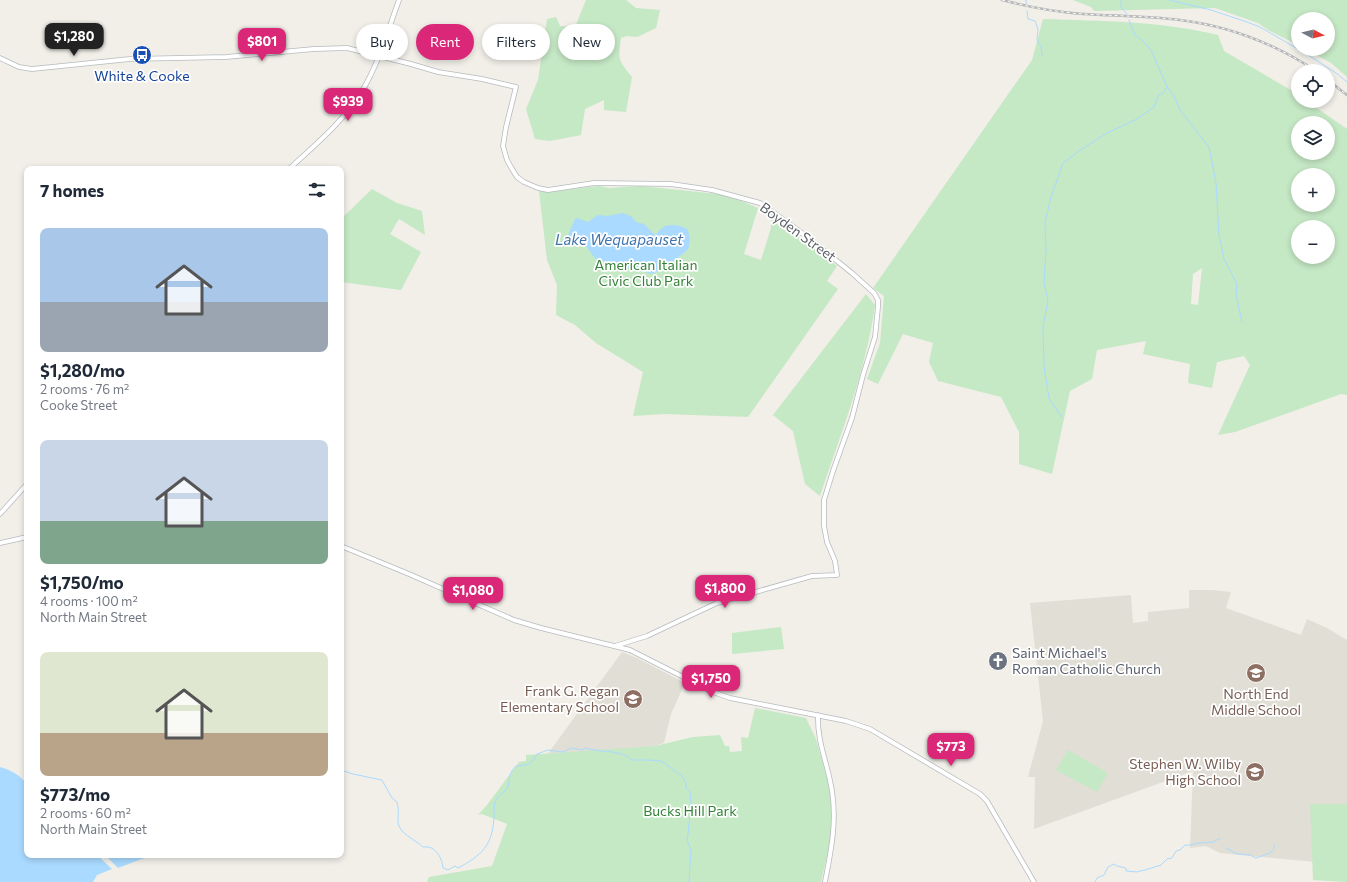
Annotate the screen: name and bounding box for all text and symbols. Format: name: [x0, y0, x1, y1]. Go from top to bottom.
north arrow: [1291, 12, 1335, 56]
map controls: [1291, 12, 1335, 264]
pin: $1,280: [41, 23, 107, 57]
chip: Buy: [356, 24, 408, 60]
chip: Rent: [416, 24, 474, 60]
chip: Filters: [482, 24, 550, 60]
chip: New: [558, 24, 615, 60]
text: $1,280: [54, 28, 94, 44]
pin: $801: [238, 28, 286, 62]
text: $801: [247, 33, 277, 49]
bus stop icon: White & Cooke: [131, 44, 153, 66]
button: locate: [1291, 64, 1335, 108]
place label: White & Cooke: [94, 67, 190, 84]
pin: $939: [324, 88, 372, 122]
text: $939: [332, 93, 364, 109]
button: layers: [1291, 116, 1335, 160]
button: +: [1291, 168, 1335, 212]
icon: filters: [306, 179, 328, 201]
text: 7 homes: [40, 180, 104, 201]
street label: Boyden Street: [757, 198, 840, 265]
button: −: [1291, 220, 1335, 264]
water label: Lake Wequapauset: [555, 230, 684, 248]
icon: home: [148, 254, 220, 326]
park label: American Italian Civic Club Park: [595, 256, 697, 289]
text: $1,280/mo: [40, 360, 125, 381]
text: 2 rooms · 76 m²: [40, 381, 129, 397]
text: Cooke Street: [40, 397, 117, 413]
icon: home: [148, 466, 220, 538]
text: $1,750/mo: [40, 572, 124, 593]
pin: $1,800: [692, 575, 758, 609]
pin: $1,080: [440, 577, 506, 611]
text: $1,800: [704, 580, 746, 596]
text: $1,080: [452, 582, 494, 598]
text: 4 rooms · 100 m²: [40, 593, 138, 609]
text: North Main Street: [40, 609, 147, 625]
place label: Saint Michael's Roman Catholic Church: [1012, 644, 1161, 677]
church icon: Saint Michael's Roman Catholic Church: [987, 650, 1009, 672]
school or university icon: North End Middle School: [1245, 662, 1267, 684]
pin: $1,750: [678, 665, 744, 699]
text: $1,750: [691, 670, 731, 686]
icon: home: [148, 678, 220, 750]
place label: Frank G. Regan Elementary School: [500, 682, 619, 715]
place label: North End Middle School: [1211, 685, 1301, 718]
school or university icon: Frank G. Regan Elementary School: [622, 688, 644, 710]
pin: $773: [927, 733, 975, 767]
text: $773: [936, 738, 966, 754]
place label: Stephen W. Wilby High School: [1129, 755, 1241, 788]
school or university icon: Stephen W. Wilby High School: [1244, 761, 1266, 783]
text: $773/mo: [40, 784, 110, 805]
park label: Bucks Hill Park: [643, 802, 737, 819]
text: 2 rooms · 60 m²: [40, 805, 131, 821]
text: North Main Street: [40, 821, 147, 837]

